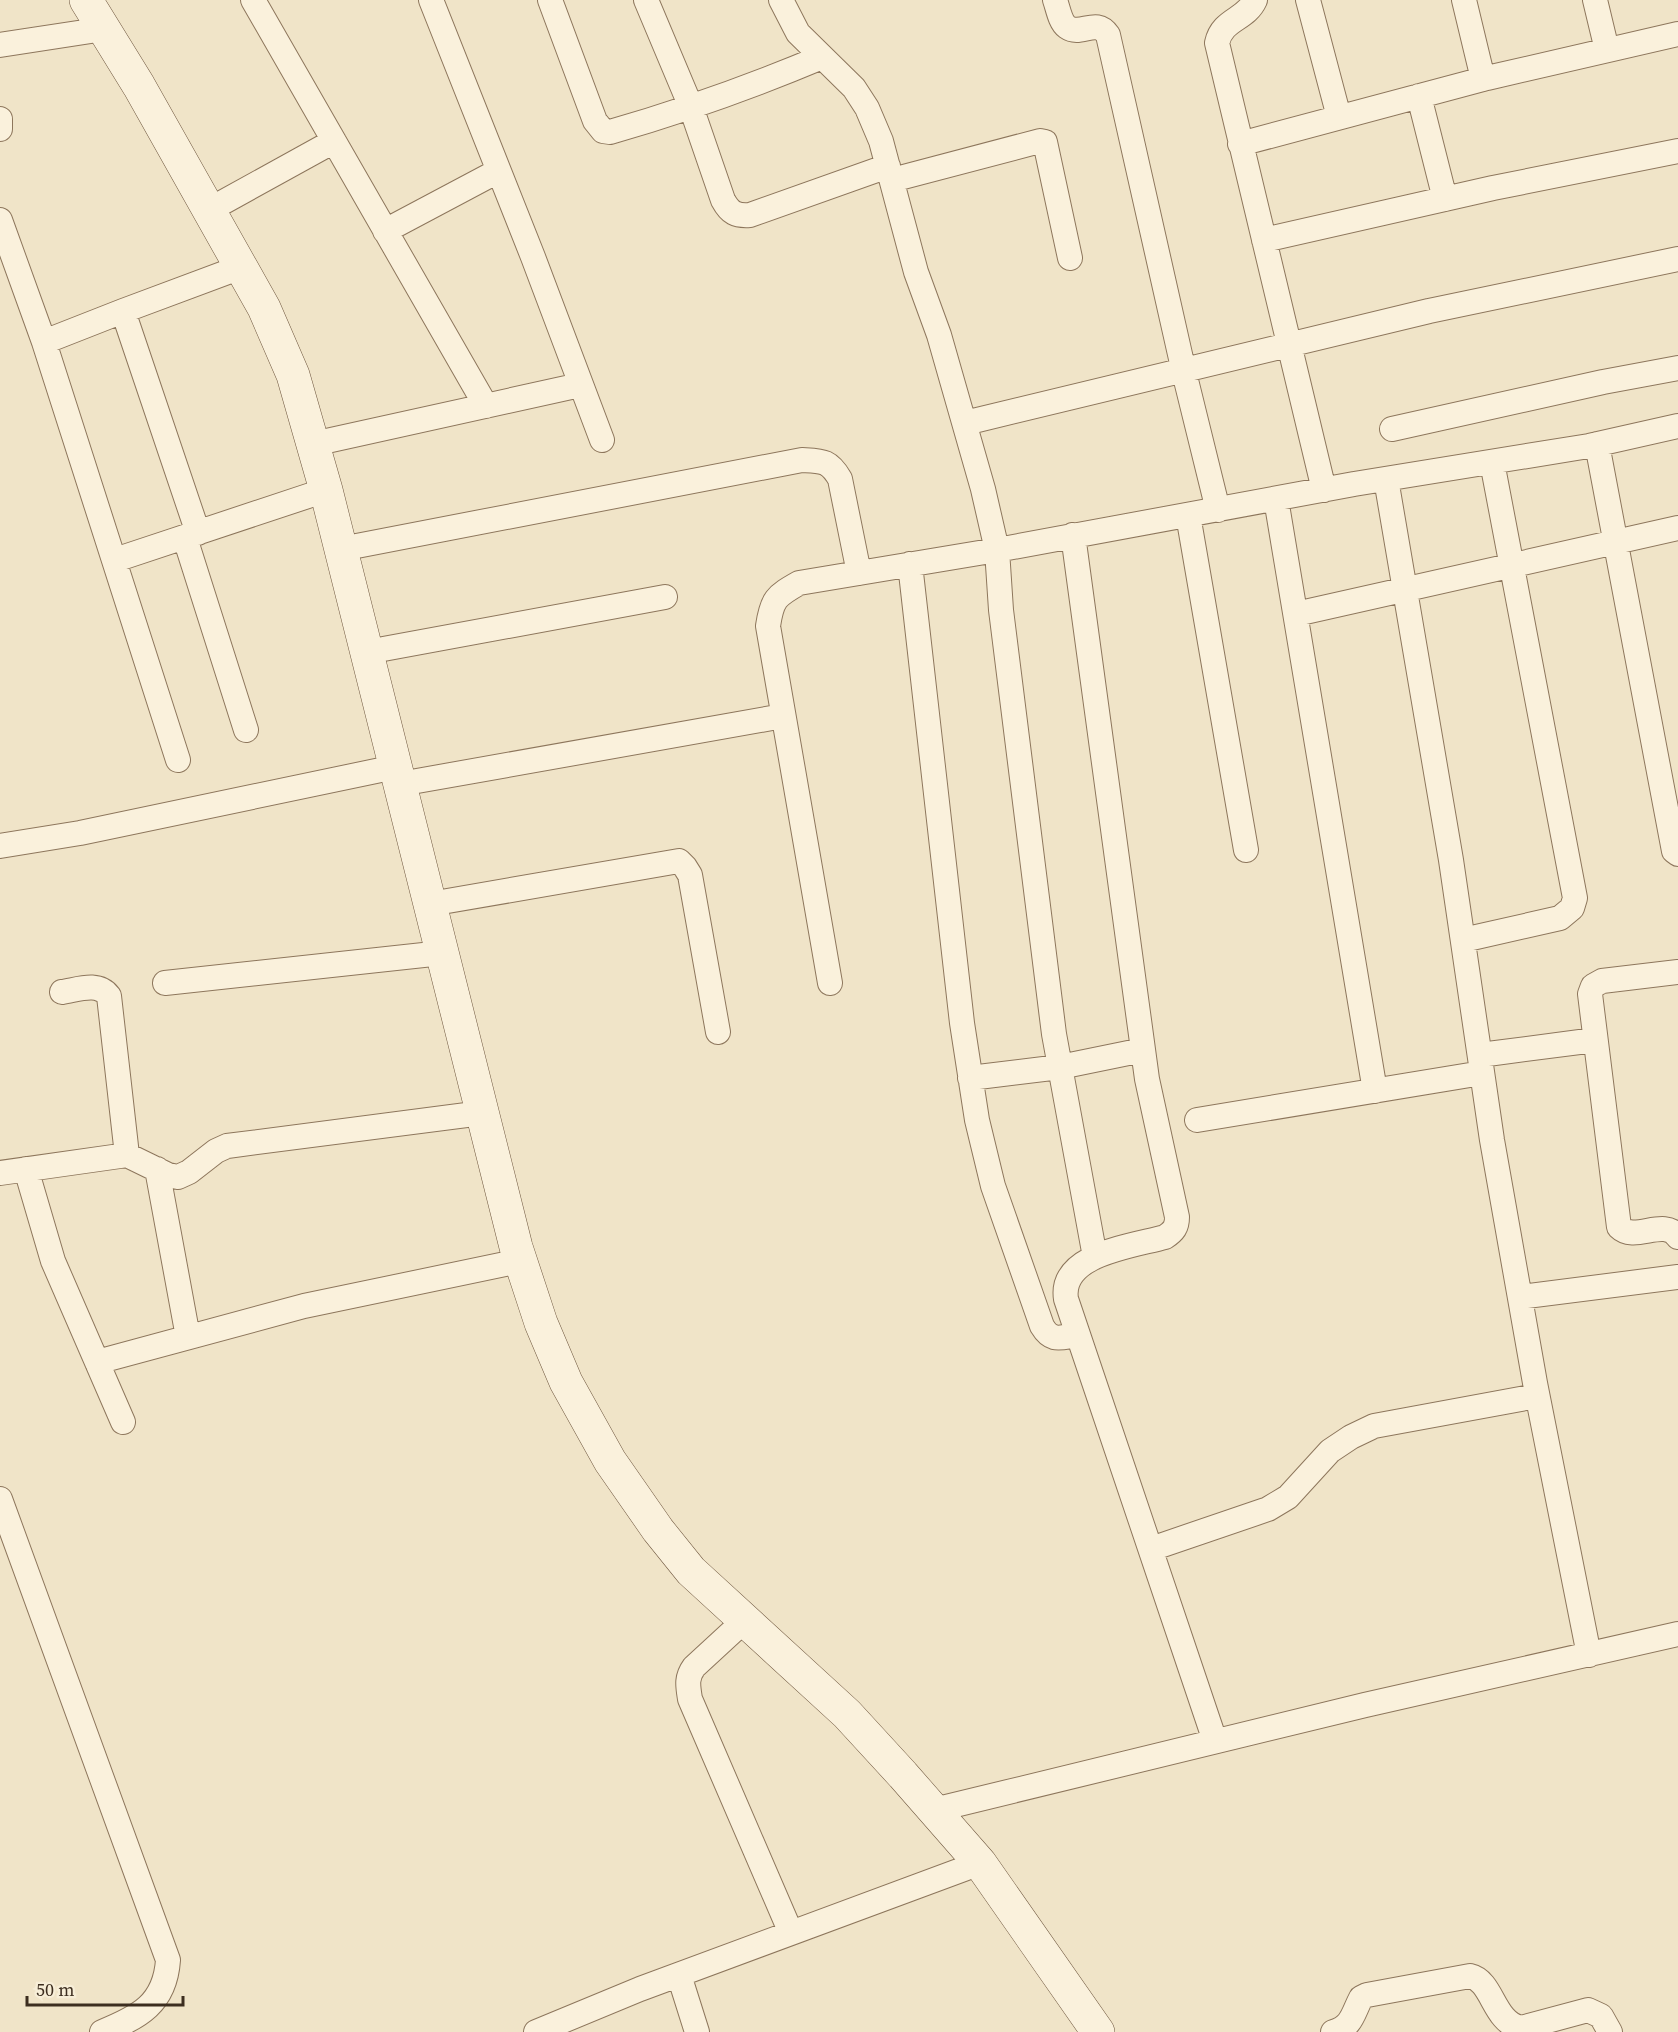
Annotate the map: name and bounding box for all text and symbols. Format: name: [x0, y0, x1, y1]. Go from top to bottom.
scale bar: [27, 1969, 183, 2007]
text: 50 m: [36, 1977, 74, 2002]

